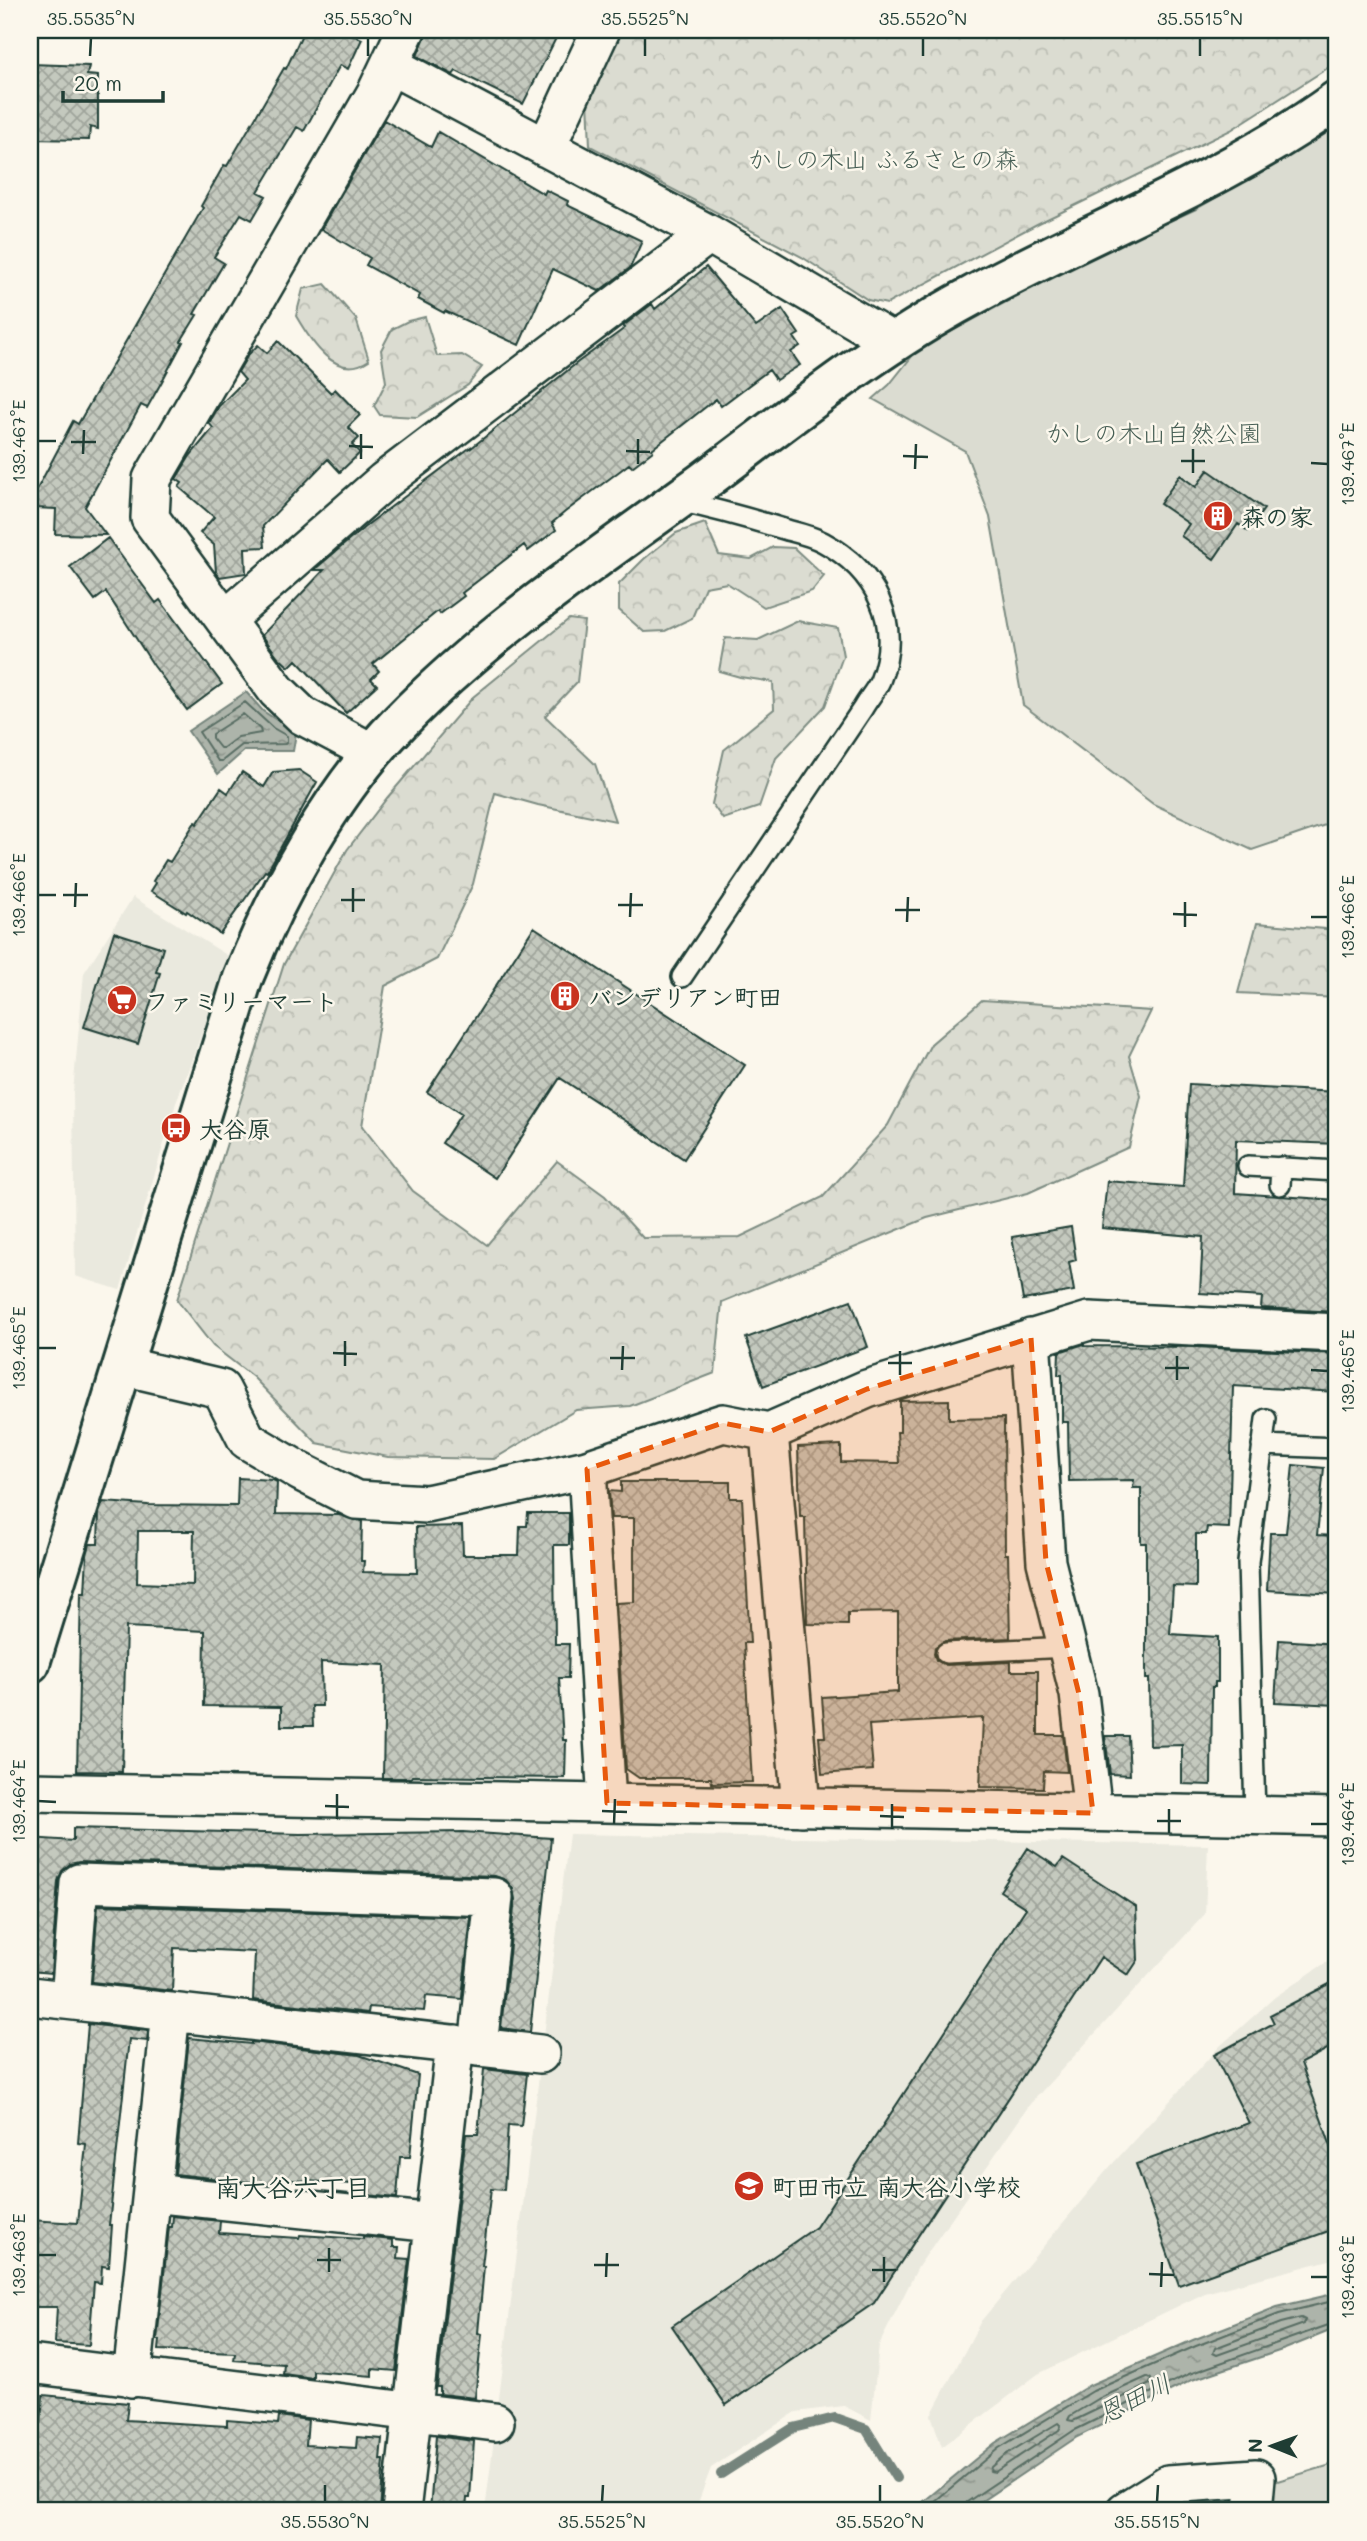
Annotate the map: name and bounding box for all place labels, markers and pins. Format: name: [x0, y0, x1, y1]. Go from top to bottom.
building icon: 森の家: [1201, 499, 1235, 533]
place label: 森の家: [1241, 501, 1313, 532]
building icon: バンデリアン町田: [548, 979, 582, 1013]
place label: バンデリアン町田: [588, 981, 782, 1012]
supermarket icon: ファミリーマート: [105, 983, 139, 1017]
place label: ファミリーマート: [145, 985, 338, 1016]
bus stop icon: 大谷原: [159, 1111, 193, 1145]
place label: 大谷原: [199, 1113, 271, 1144]
school or university icon: 町田市立 南大谷小学校: [732, 2169, 766, 2203]
place label: 町田市立 南大谷小学校: [772, 2171, 1021, 2202]

